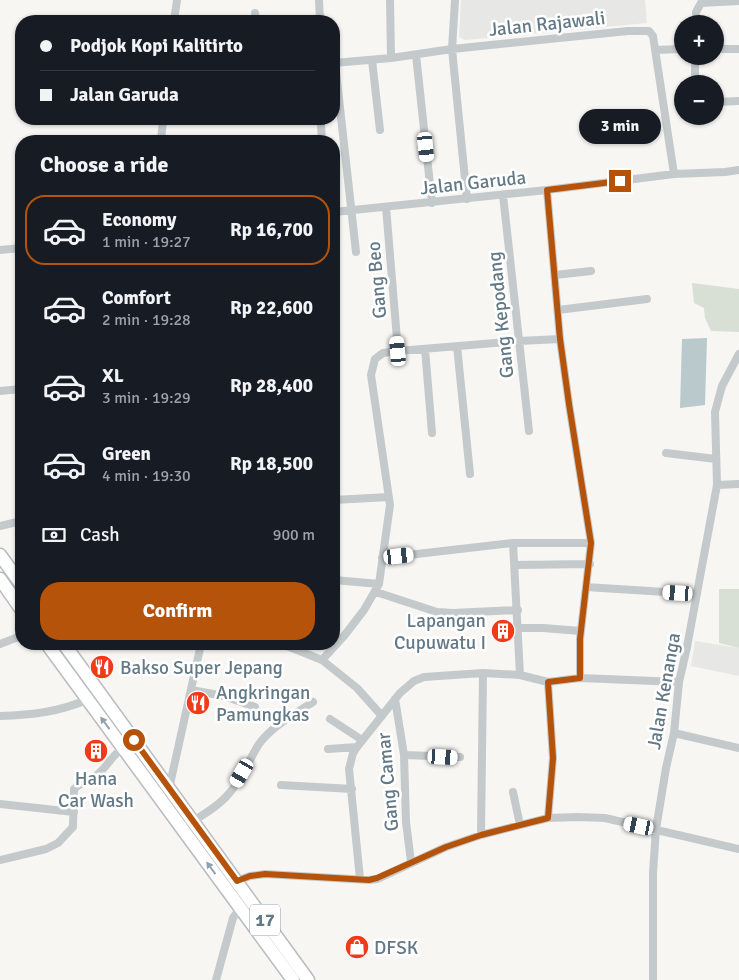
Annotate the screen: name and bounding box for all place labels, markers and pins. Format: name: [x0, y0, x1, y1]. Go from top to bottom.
place label: Lapangan Cupuwatu I: [394, 609, 486, 655]
building icon: Lapangan Cupuwatu I: [490, 618, 516, 644]
restaurant icon: Bakso Super Jepang: [89, 654, 115, 680]
place label: Bakso Super Jepang: [120, 656, 283, 680]
place label: Angkringan Pamungkas: [216, 681, 310, 727]
restaurant icon: Angkringan Pamungkas: [185, 690, 211, 716]
building icon: Hana Car Wash: [83, 738, 109, 764]
place label: Hana Car Wash: [58, 767, 134, 813]
shop icon: DFSK: [344, 934, 370, 960]
place label: DFSK: [374, 936, 419, 960]

